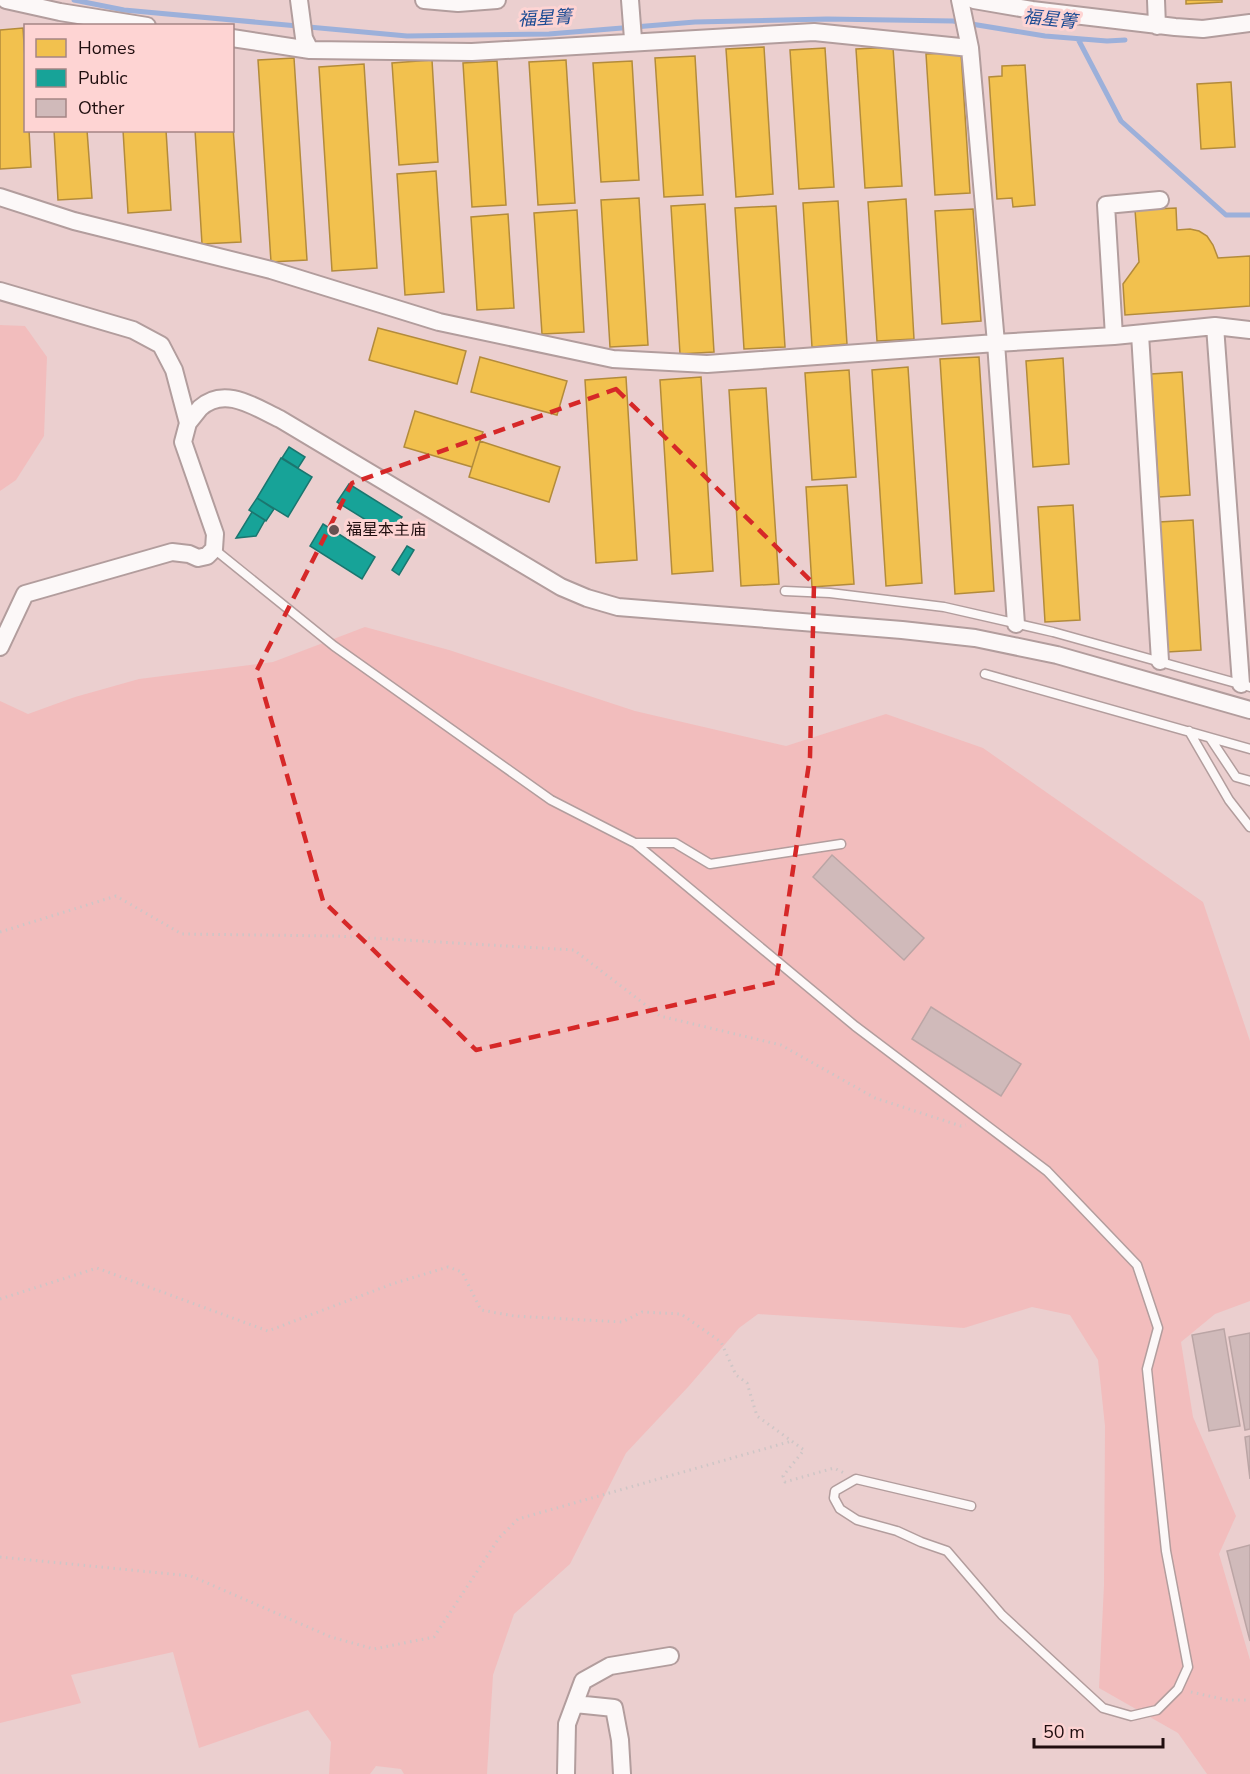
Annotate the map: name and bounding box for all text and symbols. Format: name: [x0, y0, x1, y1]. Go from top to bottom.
water label: 福星箐: [517, 4, 576, 31]
water label: 福星箐: [1022, 4, 1081, 34]
legend: [24, 24, 234, 132]
text: Homes: [78, 36, 135, 60]
text: Public: [78, 66, 128, 90]
text: Other: [78, 96, 125, 120]
place label: 福星本主庙: [346, 519, 426, 541]
marker: 福星本主庙: [327, 523, 341, 537]
scale bar: [1034, 1711, 1163, 1749]
text: 50 m: [1043, 1720, 1085, 1744]

